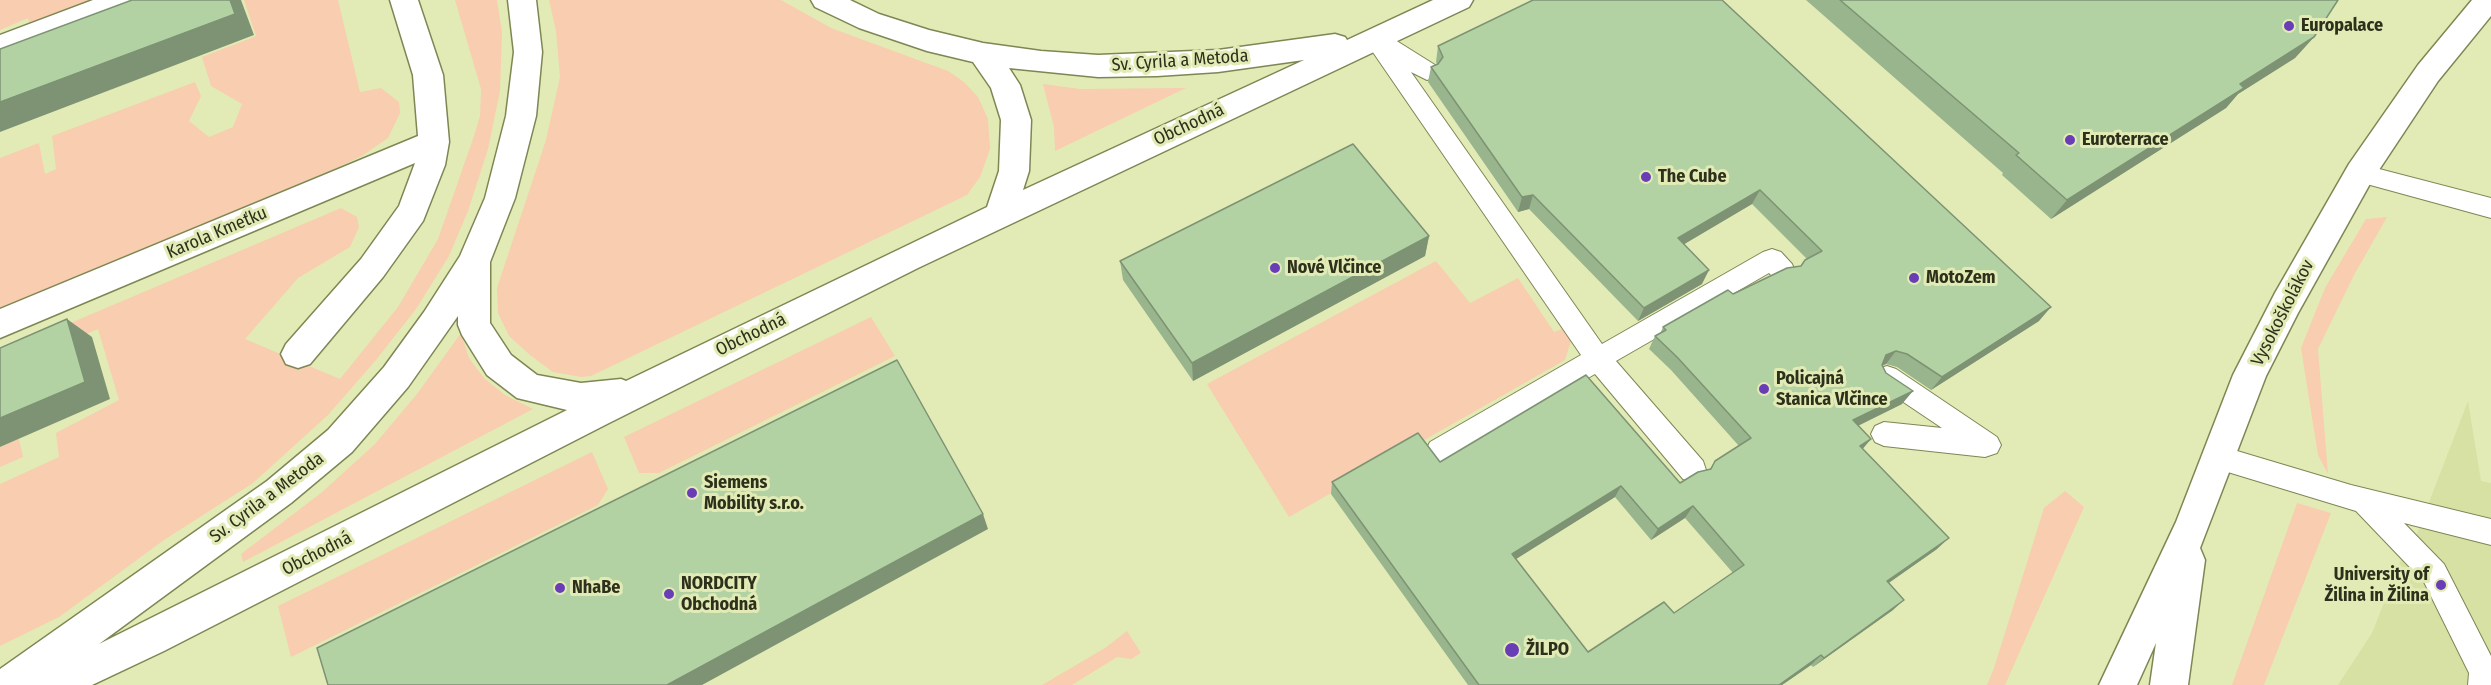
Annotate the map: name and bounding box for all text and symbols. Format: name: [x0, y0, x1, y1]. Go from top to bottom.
place label: Europalace: [2301, 15, 2383, 37]
marker: Europalace: [2282, 19, 2296, 33]
street label: Sv. Cyrila a Metoda: [1111, 45, 1249, 77]
street label: Obchodná: [1150, 99, 1228, 151]
place label: Euroterrace: [2082, 129, 2169, 151]
marker: Euroterrace: [2063, 133, 2077, 147]
place label: The Cube: [1658, 166, 1727, 188]
marker: The Cube: [1639, 170, 1653, 184]
street label: Karola Kmeťku: [164, 202, 270, 264]
street label: Vysokoškolákov: [2247, 256, 2319, 370]
place label: Nové Vlčince: [1287, 257, 1381, 279]
marker: Nové Vlčince: [1268, 261, 1282, 275]
place label: MotoZem: [1926, 267, 1996, 289]
marker: MotoZem: [1907, 271, 1921, 285]
street label: Obchodná: [712, 309, 790, 361]
place label: Policajná Stanica Vlčince: [1776, 368, 1888, 410]
marker: Policajná Stanica Vlčince: [1757, 382, 1771, 396]
street label: Sv. Cyrila a Metoda: [206, 448, 328, 548]
place label: Siemens Mobility s.r.o.: [704, 472, 804, 514]
marker: Siemens Mobility s.r.o.: [685, 486, 699, 500]
street label: Obchodná: [278, 527, 356, 581]
place label: University of Žilina in Žilina: [2324, 564, 2429, 606]
place label: NORDCITY Obchodná: [681, 573, 757, 616]
place label: NhaBe: [572, 577, 620, 599]
marker: University of Žilina in Žilina: [2434, 578, 2448, 592]
marker: NhaBe: [553, 581, 567, 595]
marker: NORDCITY Obchodná: [662, 587, 676, 601]
place label: ŽILPO: [1526, 639, 1569, 661]
marker: ŽILPO: [1503, 641, 1521, 659]

